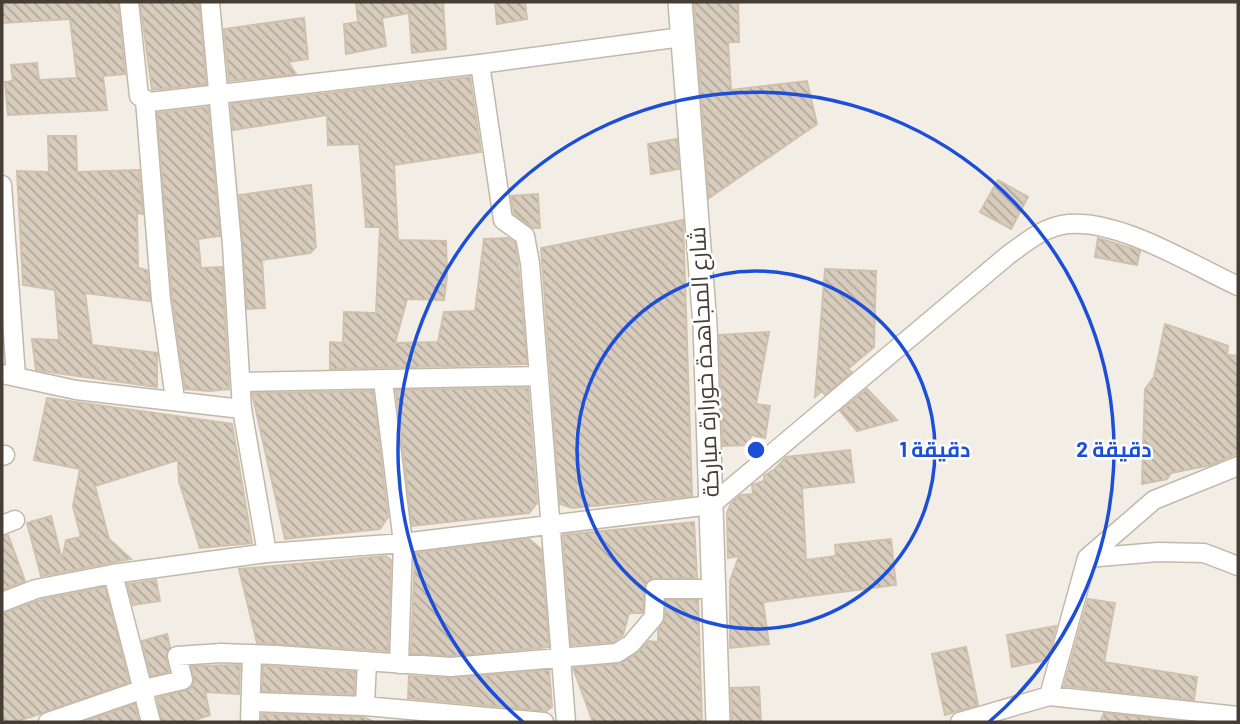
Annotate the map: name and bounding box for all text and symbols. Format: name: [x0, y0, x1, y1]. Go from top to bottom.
street label: شارع المجاهدة خورارة مباركة: [682, 226, 727, 498]
text: 1 دقيقة: [899, 436, 971, 462]
text: 2 دقيقة: [1076, 436, 1152, 462]
centre of rings: [744, 438, 768, 462]

